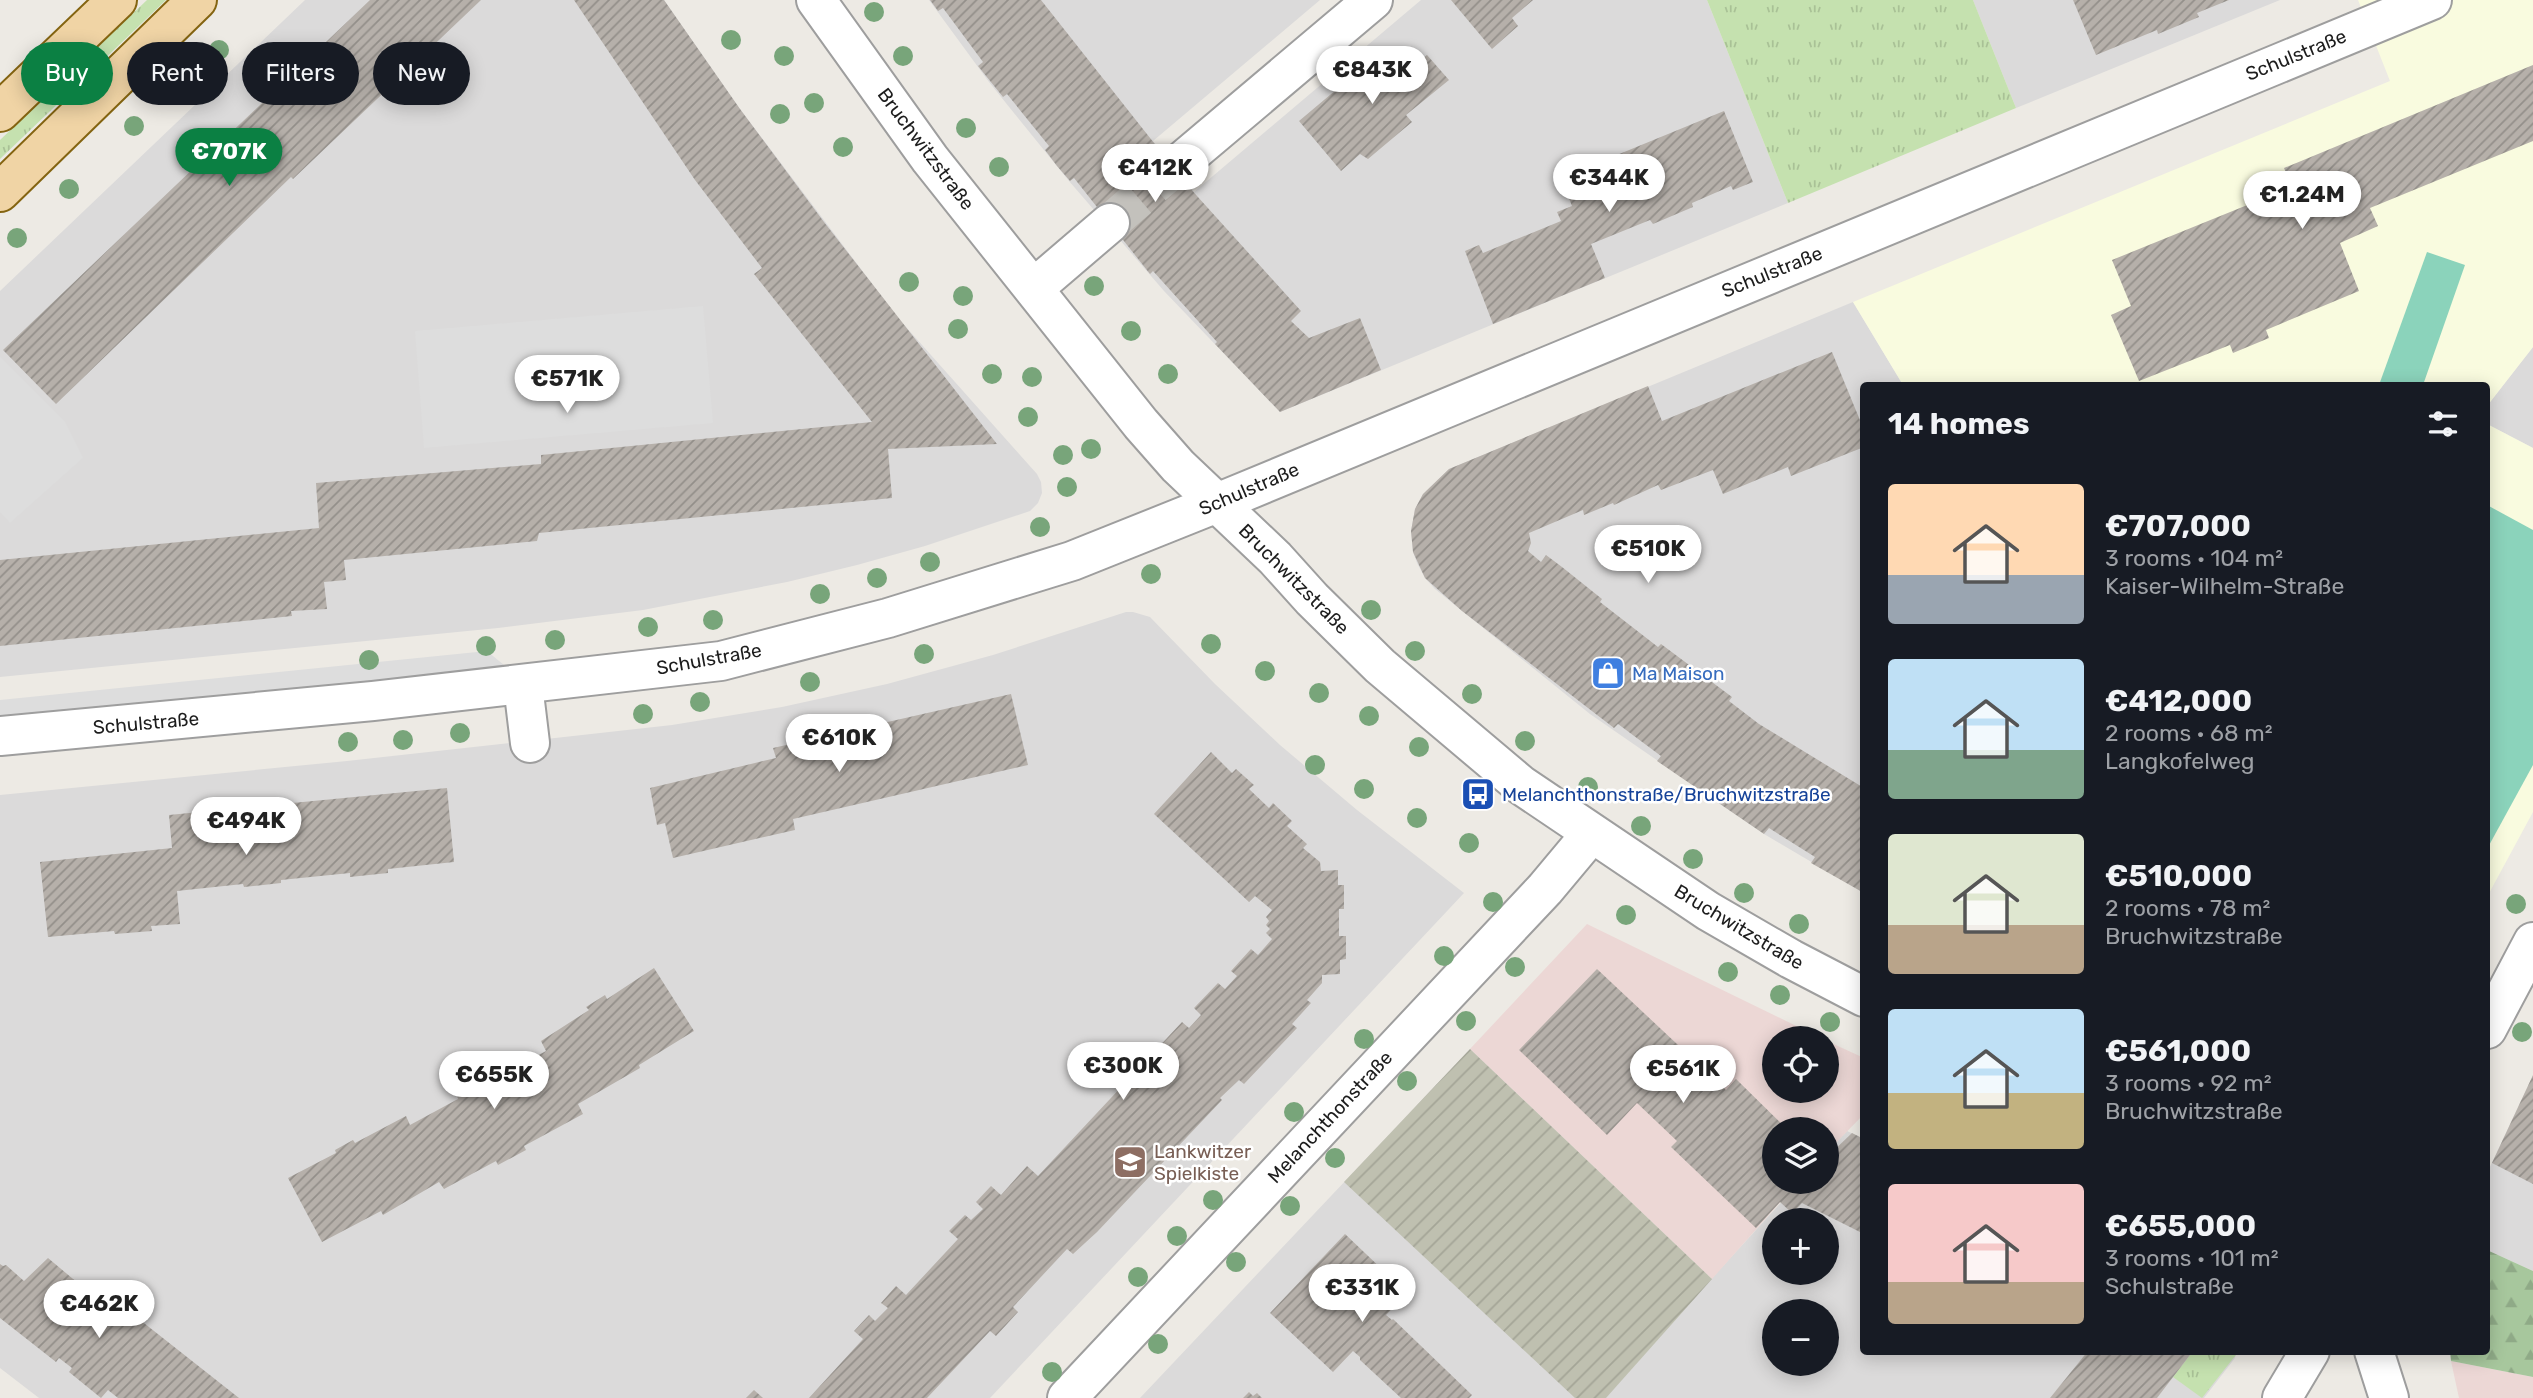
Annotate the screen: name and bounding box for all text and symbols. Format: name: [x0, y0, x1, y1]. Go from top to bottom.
street label: Schulstraße: [2242, 24, 2350, 86]
chip: Buy: [21, 42, 113, 105]
chip: Rent: [127, 42, 228, 105]
chip: Filters: [242, 42, 359, 105]
chip: New: [373, 42, 470, 105]
pin: €843K: [1323, 46, 1421, 106]
text: €843K: [1332, 55, 1412, 83]
street label: Bruchwitzstraße: [873, 83, 979, 215]
pin: €707K: [180, 128, 278, 188]
text: €707K: [191, 137, 267, 165]
pin: €412K: [1106, 144, 1204, 204]
text: €412K: [1118, 153, 1192, 181]
pin: €344K: [1560, 154, 1658, 214]
text: €344K: [1569, 163, 1649, 191]
pin: €1.24M: [2245, 172, 2359, 231]
text: €1.24M: [2259, 180, 2345, 208]
street label: Schulstraße: [1718, 241, 1826, 303]
pin: €571K: [518, 356, 616, 415]
text: €571K: [531, 364, 603, 392]
icon: filters: [2424, 405, 2462, 443]
text: 14 homes: [1888, 406, 2030, 442]
street label: Schulstraße: [1196, 458, 1302, 520]
text: €707,000: [2105, 508, 2251, 544]
icon: home: [1944, 512, 2028, 596]
street label: Bruchwitzstraße: [1234, 519, 1354, 639]
pin: €510K: [1599, 526, 1697, 585]
text: €510K: [1610, 534, 1686, 562]
text: 3 rooms · 104 m²: [2105, 544, 2283, 572]
text: Kaiser-Wilhelm-Straße: [2105, 572, 2344, 600]
street label: Schulstraße: [655, 638, 763, 680]
shop icon: Ma Maison: [1589, 654, 1627, 692]
place label: Ma Maison: [1632, 662, 1725, 685]
text: €412,000: [2105, 683, 2252, 719]
icon: home: [1944, 687, 2028, 771]
street label: Schulstraße: [92, 707, 200, 739]
pin: €610K: [790, 714, 888, 774]
text: 2 rooms · 68 m²: [2105, 719, 2273, 747]
text: €610K: [802, 723, 876, 751]
text: Langkofelweg: [2105, 747, 2255, 775]
bus stop icon: Melanchthonstraße/Bruchwitzstraße: [1459, 775, 1497, 813]
place label: Melanchthonstraße/Bruchwitzstraße: [1502, 783, 1831, 806]
pin: €494K: [197, 798, 295, 857]
text: €494K: [206, 806, 286, 834]
text: €510,000: [2105, 858, 2252, 894]
icon: home: [1944, 862, 2028, 946]
street label: Bruchwitzstraße: [1670, 879, 1808, 975]
text: 2 rooms · 78 m²: [2105, 894, 2270, 922]
text: Bruchwitzstraße: [2105, 922, 2283, 950]
map controls: [1762, 1026, 1839, 1376]
button: locate: [1762, 1026, 1839, 1103]
text: €561,000: [2105, 1033, 2251, 1069]
icon: home: [1944, 1037, 2028, 1121]
pin: €300K: [1074, 1042, 1172, 1102]
street label: Melanchthonstraße: [1263, 1046, 1397, 1188]
pin: €561K: [1634, 1046, 1732, 1105]
text: €300K: [1083, 1051, 1163, 1079]
pin: €655K: [445, 1052, 543, 1111]
text: €561K: [1646, 1054, 1720, 1082]
text: €655K: [455, 1060, 533, 1088]
text: 3 rooms · 92 m²: [2105, 1069, 2271, 1097]
text: Bruchwitzstraße: [2105, 1097, 2283, 1125]
button: layers: [1762, 1117, 1839, 1194]
place label: Lankwitzer Spielkiste: [1154, 1140, 1252, 1185]
school or university icon: Lankwitzer Spielkiste: [1111, 1143, 1149, 1181]
button: +: [1762, 1208, 1839, 1285]
text: €655,000: [2105, 1208, 2256, 1244]
icon: home: [1944, 1212, 2028, 1296]
text: 3 rooms · 101 m²: [2105, 1244, 2279, 1272]
pin: €331K: [1313, 1264, 1411, 1324]
text: Schulstraße: [2105, 1272, 2234, 1300]
text: €331K: [1325, 1273, 1399, 1301]
pin: €462K: [50, 1280, 148, 1340]
text: €462K: [60, 1289, 138, 1317]
button: −: [1762, 1299, 1839, 1376]

